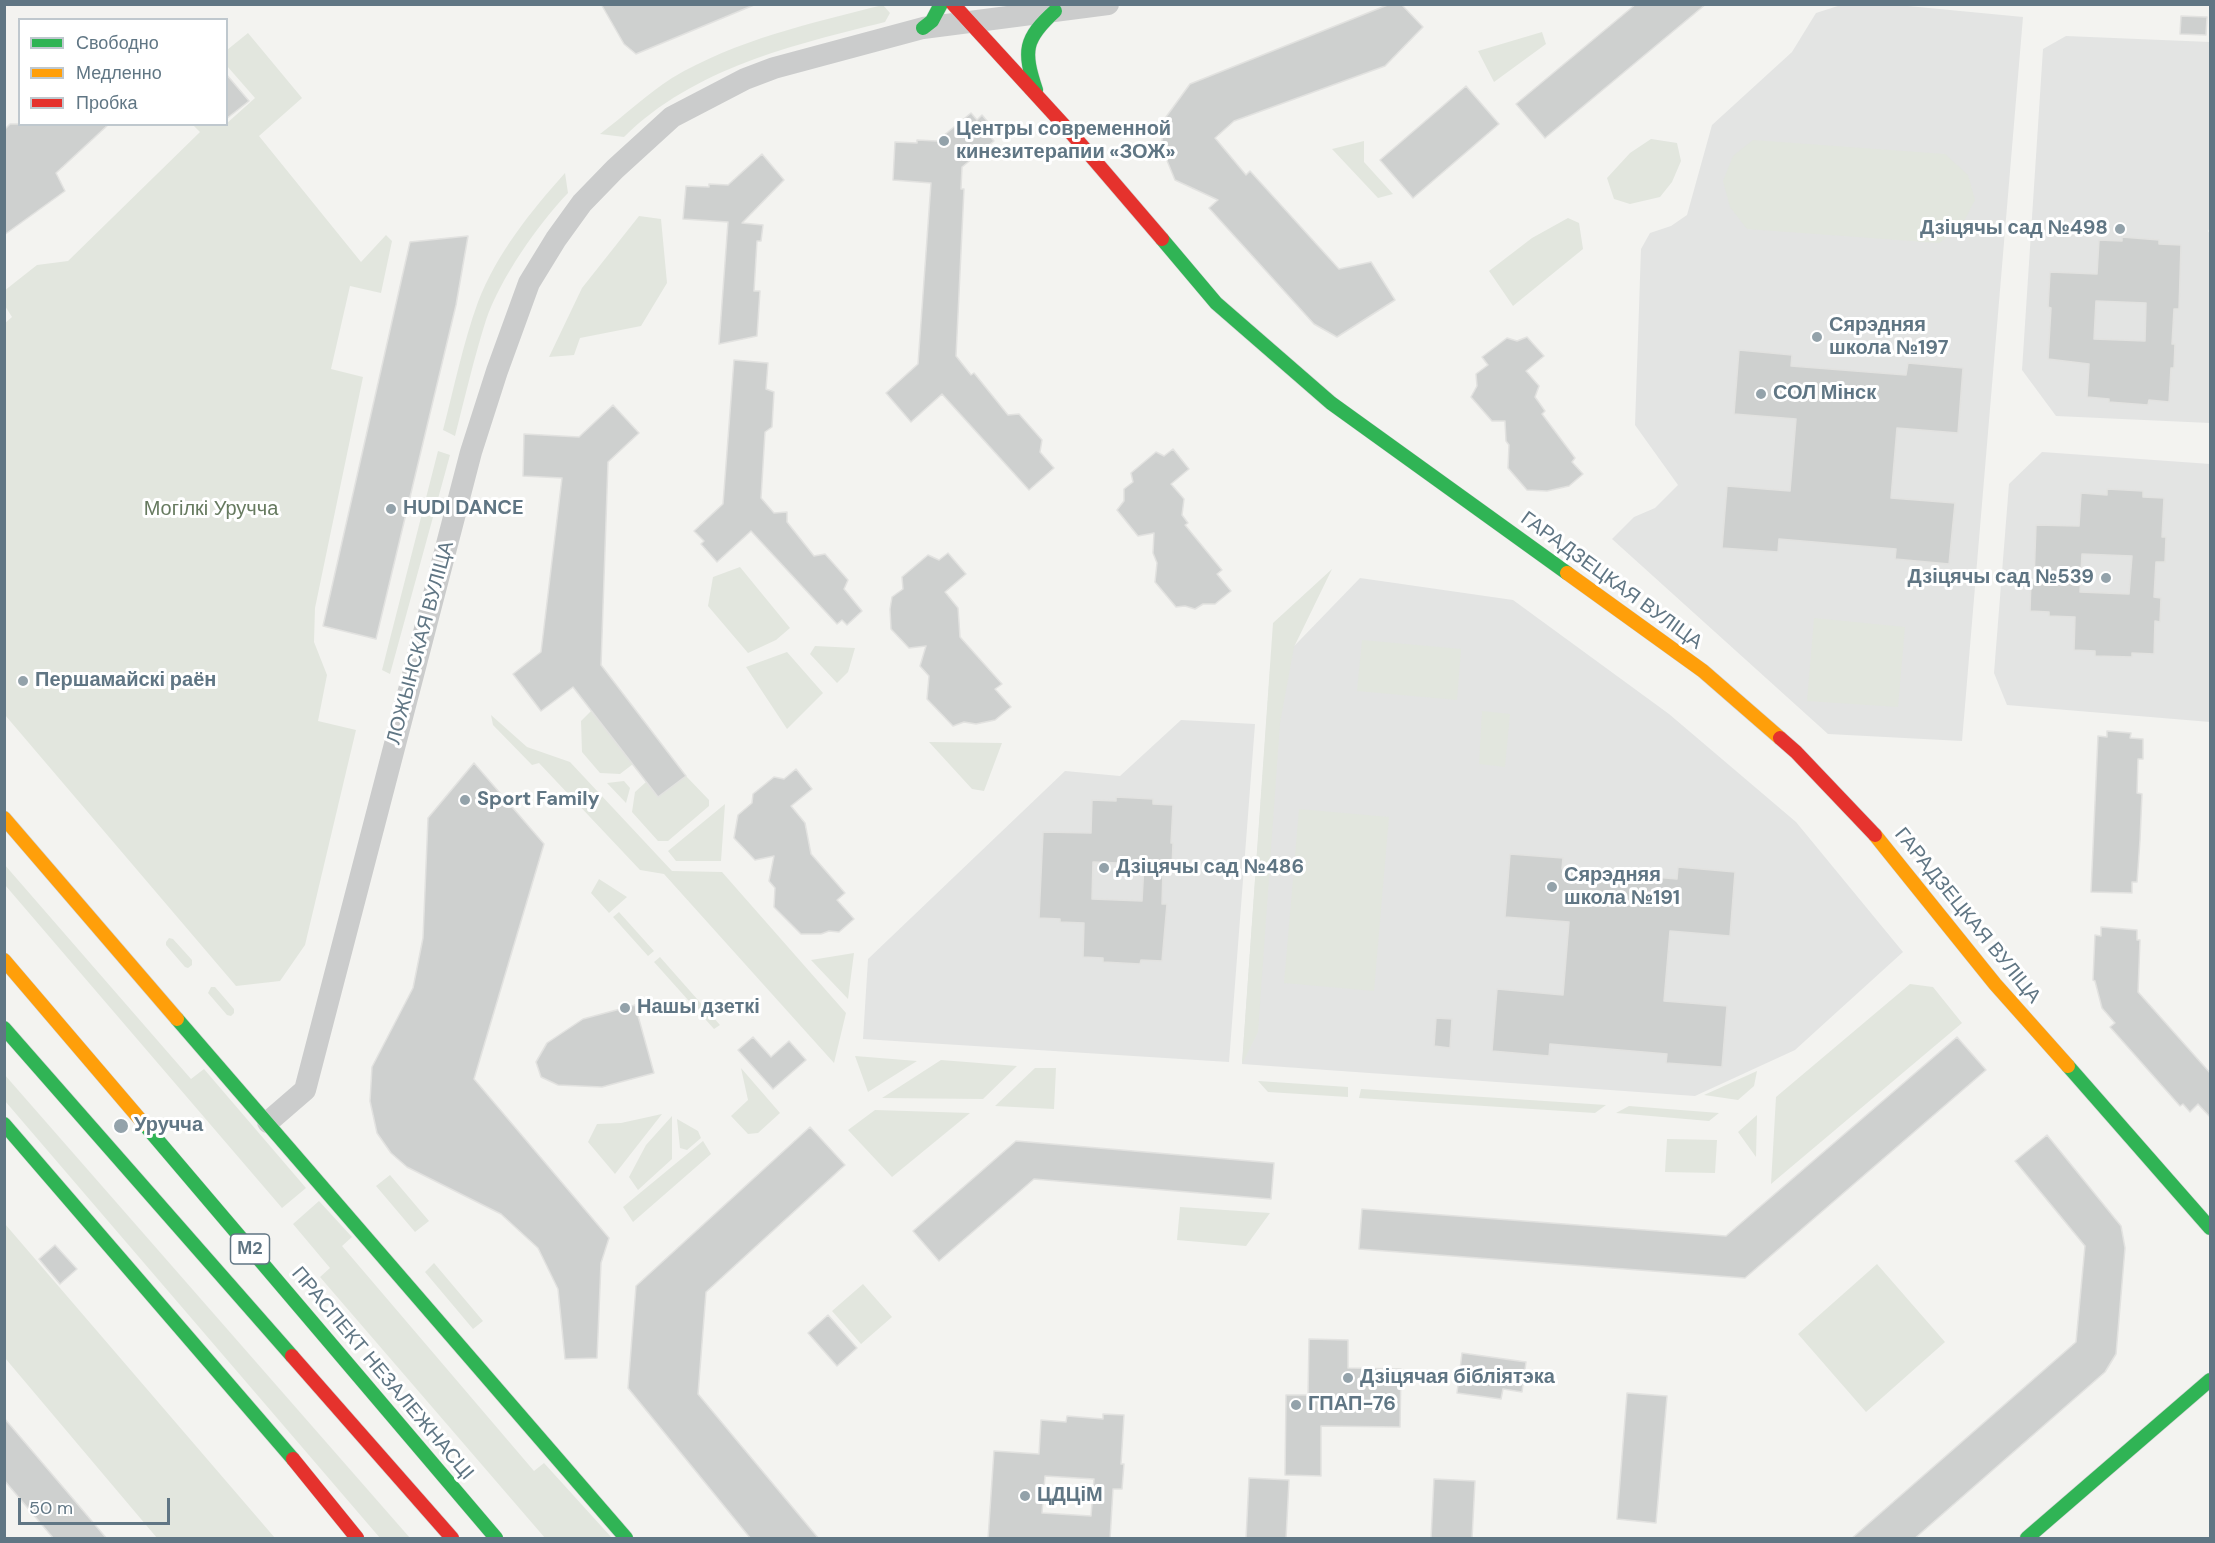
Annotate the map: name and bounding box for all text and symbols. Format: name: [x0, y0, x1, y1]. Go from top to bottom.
legend: [18, 18, 228, 126]
text: Свободно: [76, 31, 159, 55]
text: Медленно: [76, 61, 162, 85]
text: Пробка: [76, 91, 138, 115]
place label: Центры современной кинезитерапии «ЗОЖ»: [956, 118, 1176, 165]
marker: Центры современной кинезитерапии «ЗОЖ»: [937, 134, 951, 148]
place label: Дзіцячы сад №498: [1920, 217, 2108, 241]
marker: Дзіцячы сад №498: [2113, 222, 2127, 236]
place label: Сярэдняя школа №197: [1829, 314, 1948, 361]
marker: Сярэдняя школа №197: [1810, 330, 1824, 344]
place label: СОЛ Мінск: [1773, 382, 1876, 406]
marker: СОЛ Мінск: [1754, 387, 1768, 401]
place label: HUDI DANCE: [403, 497, 524, 521]
park label: Могілкі Уручча: [144, 498, 278, 522]
marker: HUDI DANCE: [384, 502, 398, 516]
street label: ГАРАДЗЕЦКАЯ ВУЛІЦА: [1515, 507, 1707, 655]
street label: ЛОЖЫНСКАЯ ВУЛІЦА: [382, 539, 460, 747]
place label: Дзіцячы сад №539: [1907, 566, 2094, 590]
marker: Дзіцячы сад №539: [2099, 571, 2113, 585]
place label: Першамайскі раён: [35, 669, 216, 693]
marker: Першамайскі раён: [16, 674, 30, 688]
place label: Sport Family: [477, 788, 600, 812]
marker: Sport Family: [458, 793, 472, 807]
street label: ГАРАДЗЕЦКАЯ ВУЛІЦА: [1889, 823, 2045, 1009]
place label: Дзіцячы сад №486: [1116, 856, 1304, 880]
marker: Дзіцячы сад №486: [1097, 861, 1111, 875]
place label: Сярэдняя школа №191: [1564, 864, 1680, 911]
marker: Сярэдняя школа №191: [1545, 880, 1559, 894]
place label: Нашы дзеткі: [637, 996, 760, 1020]
marker: Нашы дзеткі: [618, 1001, 632, 1015]
place label: Уручча: [134, 1114, 203, 1138]
marker: Уручча: [112, 1117, 130, 1135]
road number: М2: [230, 1234, 270, 1264]
street label: ПРАСПЕКТ НЕЗАЛЕЖНАСЦІ: [286, 1263, 478, 1485]
place label: Дзіцячая бібліятэка: [1360, 1366, 1555, 1390]
marker: Дзіцячая бібліятэка: [1341, 1371, 1355, 1385]
place label: ГПАП-76: [1308, 1393, 1396, 1417]
marker: ГПАП-76: [1289, 1398, 1303, 1412]
place label: ЦДЦіМ: [1037, 1484, 1103, 1508]
scale bar: [21, 1486, 172, 1524]
marker: ЦДЦіМ: [1018, 1489, 1032, 1503]
text: 50 m: [29, 1496, 73, 1520]

